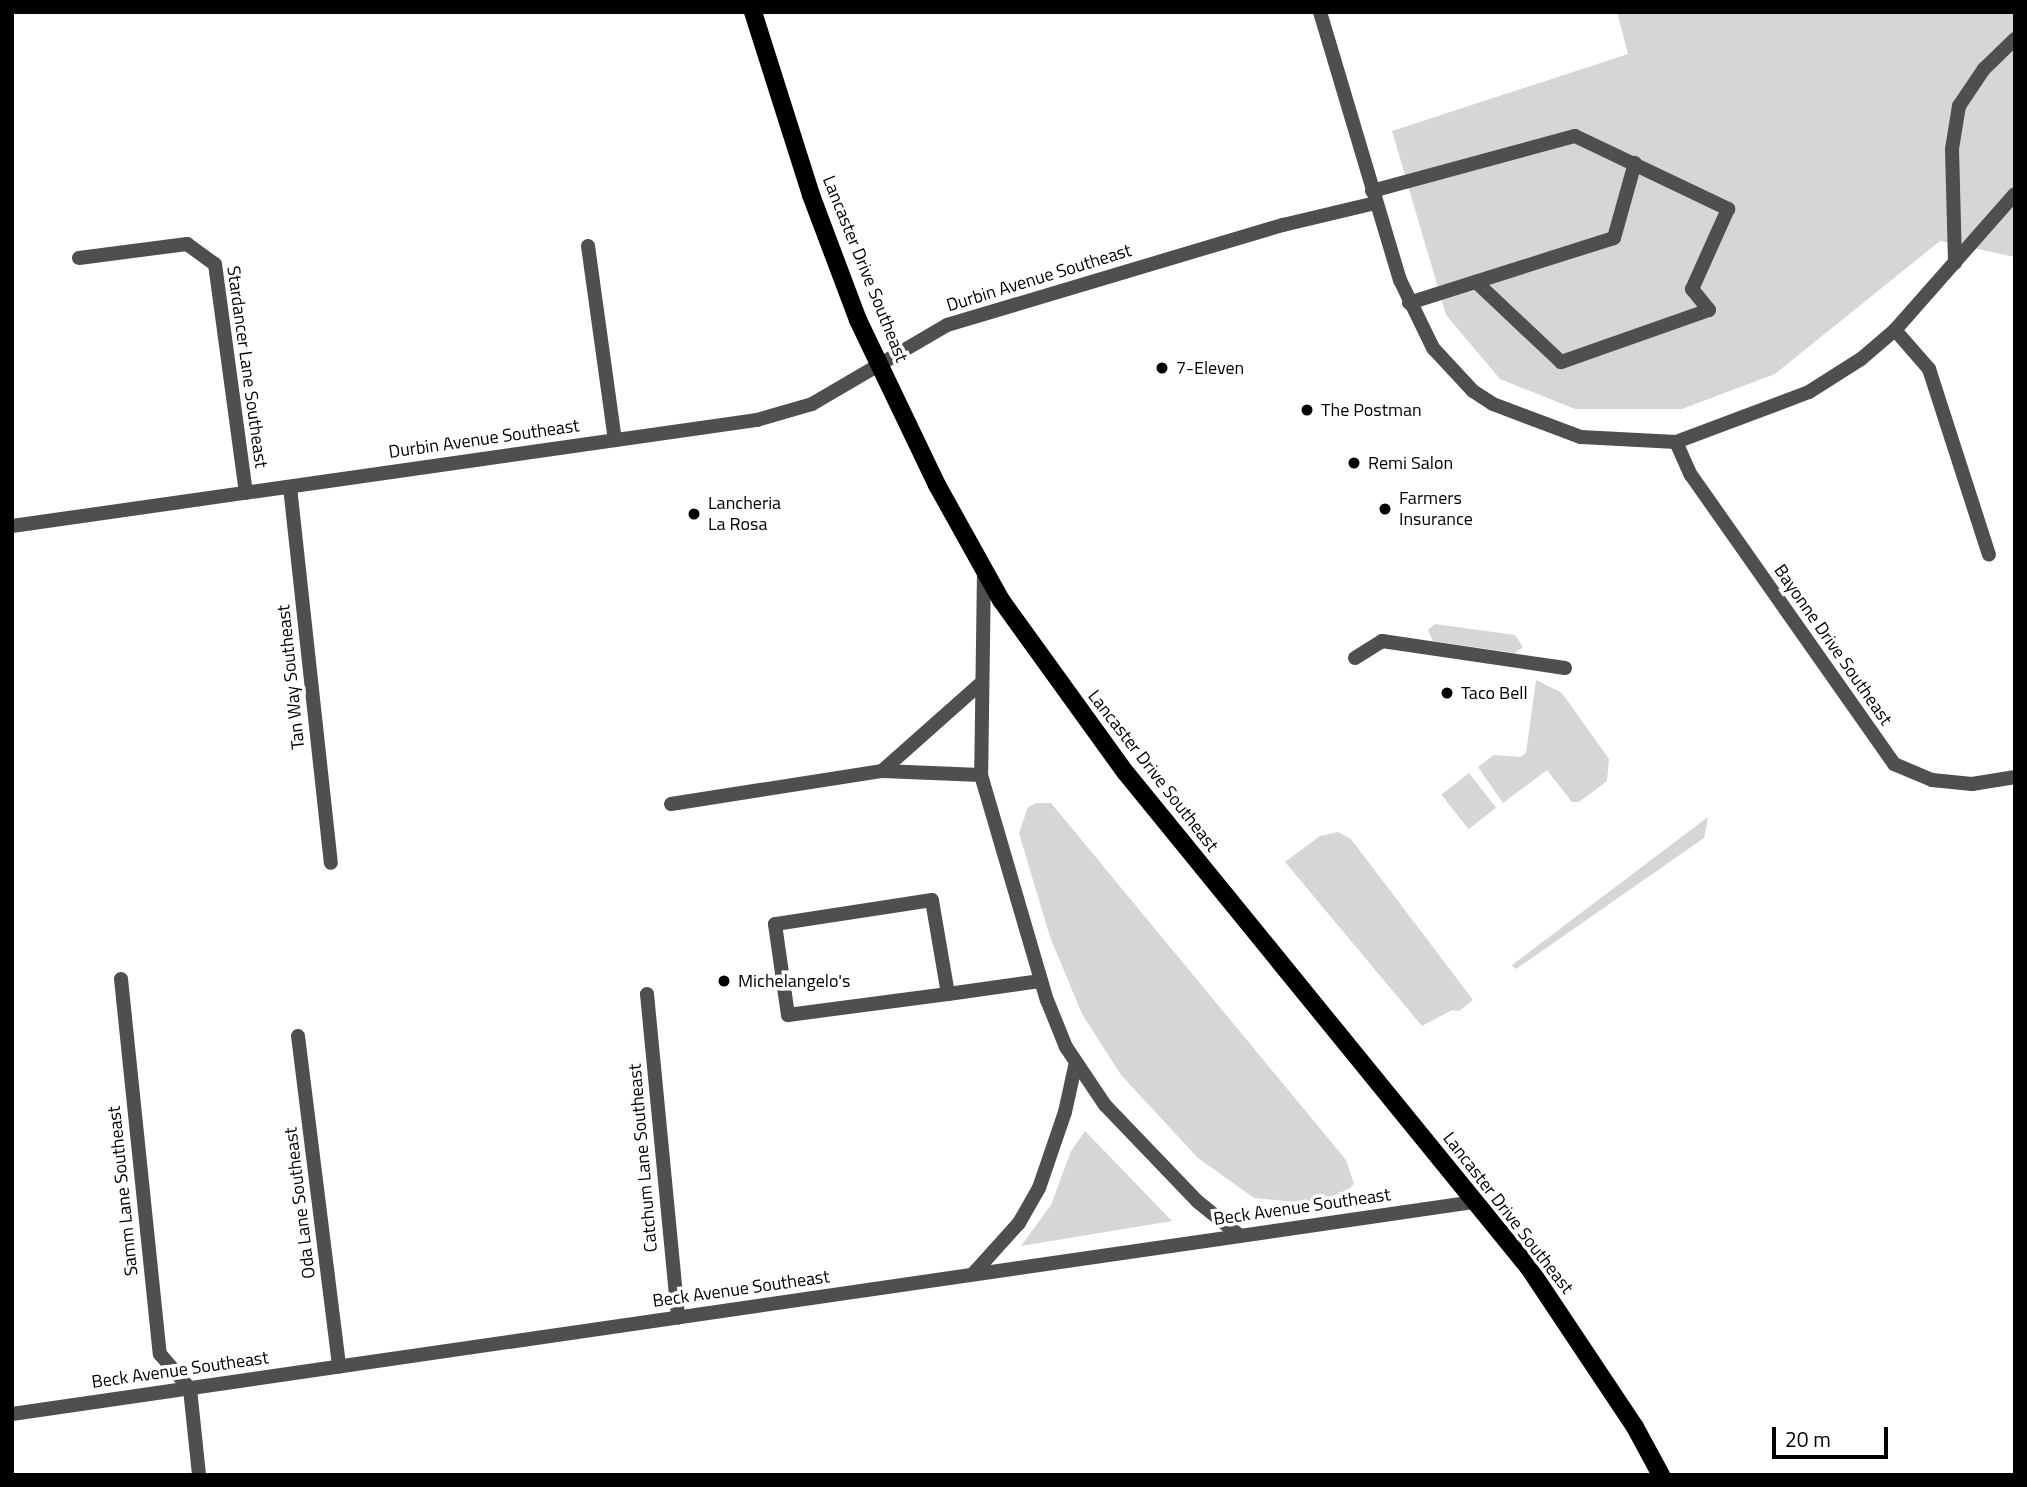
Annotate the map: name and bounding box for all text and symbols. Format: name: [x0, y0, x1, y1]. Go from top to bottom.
street label: Lancaster Drive Southeast: [818, 173, 912, 365]
street label: Durbin Avenue Southeast: [944, 240, 1134, 316]
street label: Stardancer Lane Southeast: [222, 264, 272, 470]
place label: 7-Eleven: [1176, 357, 1244, 379]
marker: 7-Eleven: [1154, 360, 1170, 376]
place label: The Postman: [1321, 399, 1422, 421]
marker: The Postman: [1299, 402, 1315, 418]
street label: Durbin Avenue Southeast: [387, 415, 581, 463]
place label: Remi Salon: [1368, 452, 1453, 474]
marker: Remi Salon: [1346, 455, 1362, 471]
place label: Farmers Insurance: [1399, 488, 1473, 530]
place label: Lancheria La Rosa: [708, 493, 781, 536]
marker: Farmers Insurance: [1377, 501, 1393, 517]
marker: Lancheria La Rosa: [686, 506, 702, 522]
street label: Bayonne Drive Southeast: [1769, 560, 1897, 730]
street label: Tan Way Southeast: [273, 604, 309, 750]
place label: Taco Bell: [1461, 682, 1528, 704]
marker: Taco Bell: [1439, 685, 1455, 701]
street label: Lancaster Drive Southeast: [1083, 686, 1223, 856]
place label: Michelangelo's: [738, 970, 850, 992]
marker: Michelangelo's: [716, 973, 732, 989]
street label: Catchum Lane Southeast: [624, 1063, 662, 1253]
street label: Samm Lane Southeast: [103, 1105, 143, 1277]
street label: Oda Lane Southeast: [280, 1126, 320, 1280]
street label: Lancaster Drive Southeast: [1438, 1128, 1578, 1298]
street label: Beck Avenue Southeast: [1212, 1184, 1392, 1230]
street label: Beck Avenue Southeast: [651, 1266, 831, 1312]
street label: Beck Avenue Southeast: [90, 1347, 270, 1393]
scale bar: [1775, 1414, 1890, 1458]
text: 20 m: [1785, 1423, 1831, 1455]

